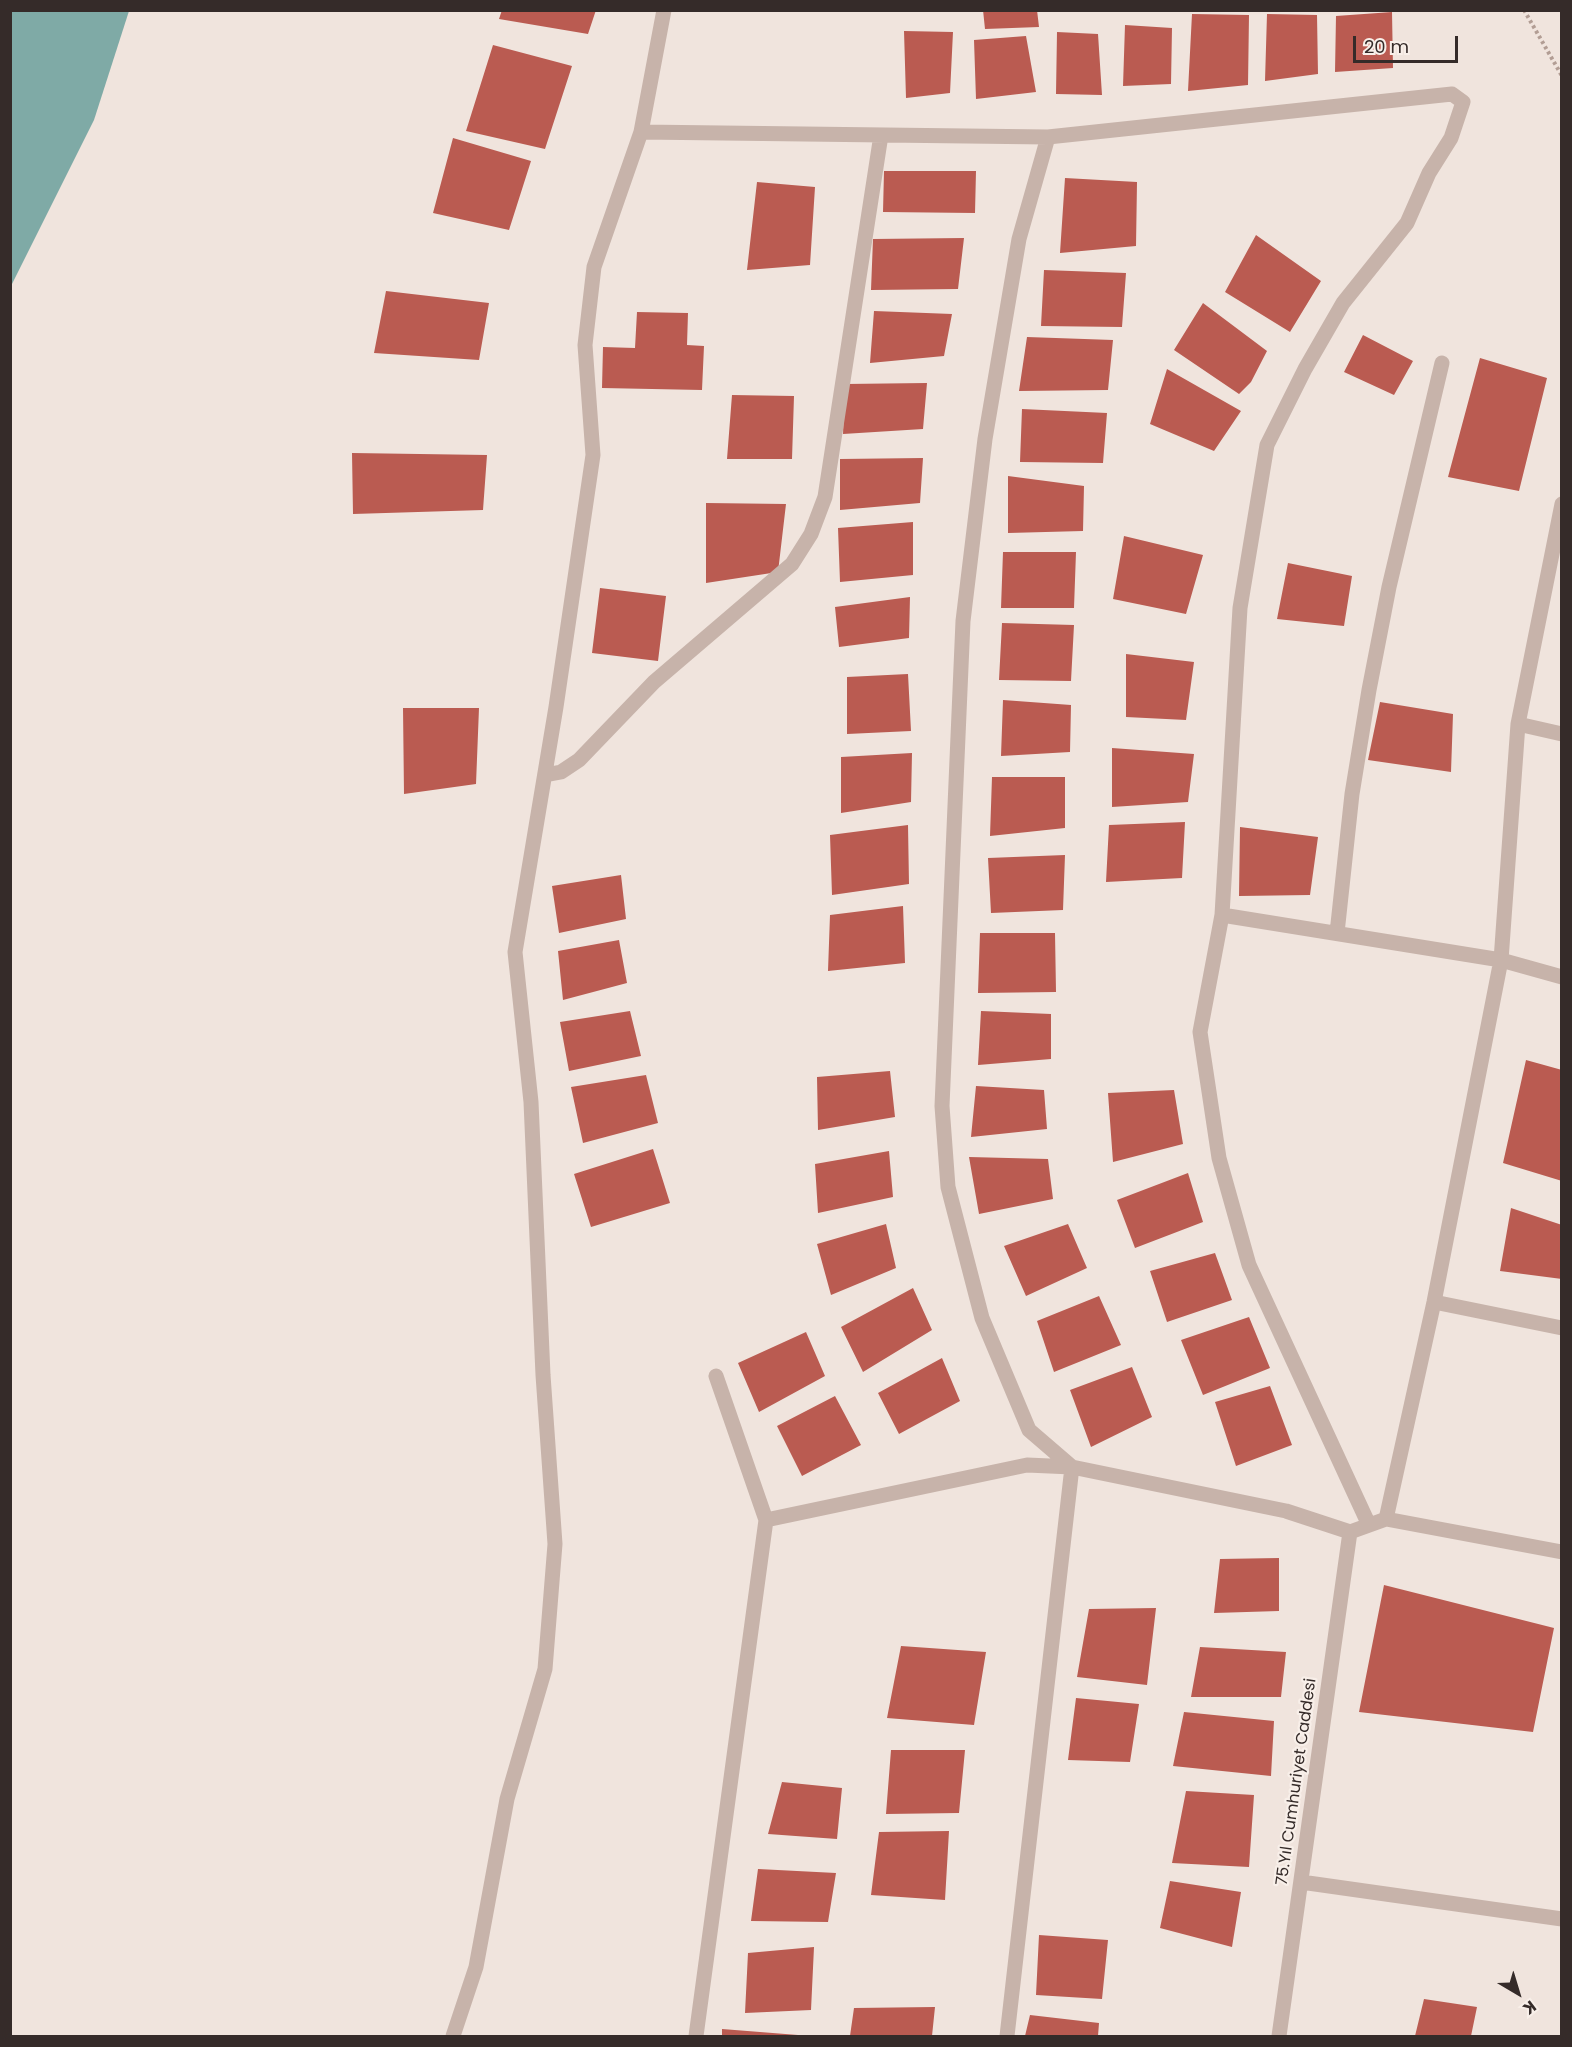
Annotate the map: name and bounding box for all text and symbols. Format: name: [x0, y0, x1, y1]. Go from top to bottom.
scale bar: [1356, 24, 1461, 62]
text: 20 m: [1364, 34, 1409, 59]
street label: 75.Yıl Cumhuriyet Caddesi: [1273, 1677, 1321, 1887]
north arrow: [1488, 1963, 1548, 2023]
text: K: [1518, 1995, 1541, 2020]

